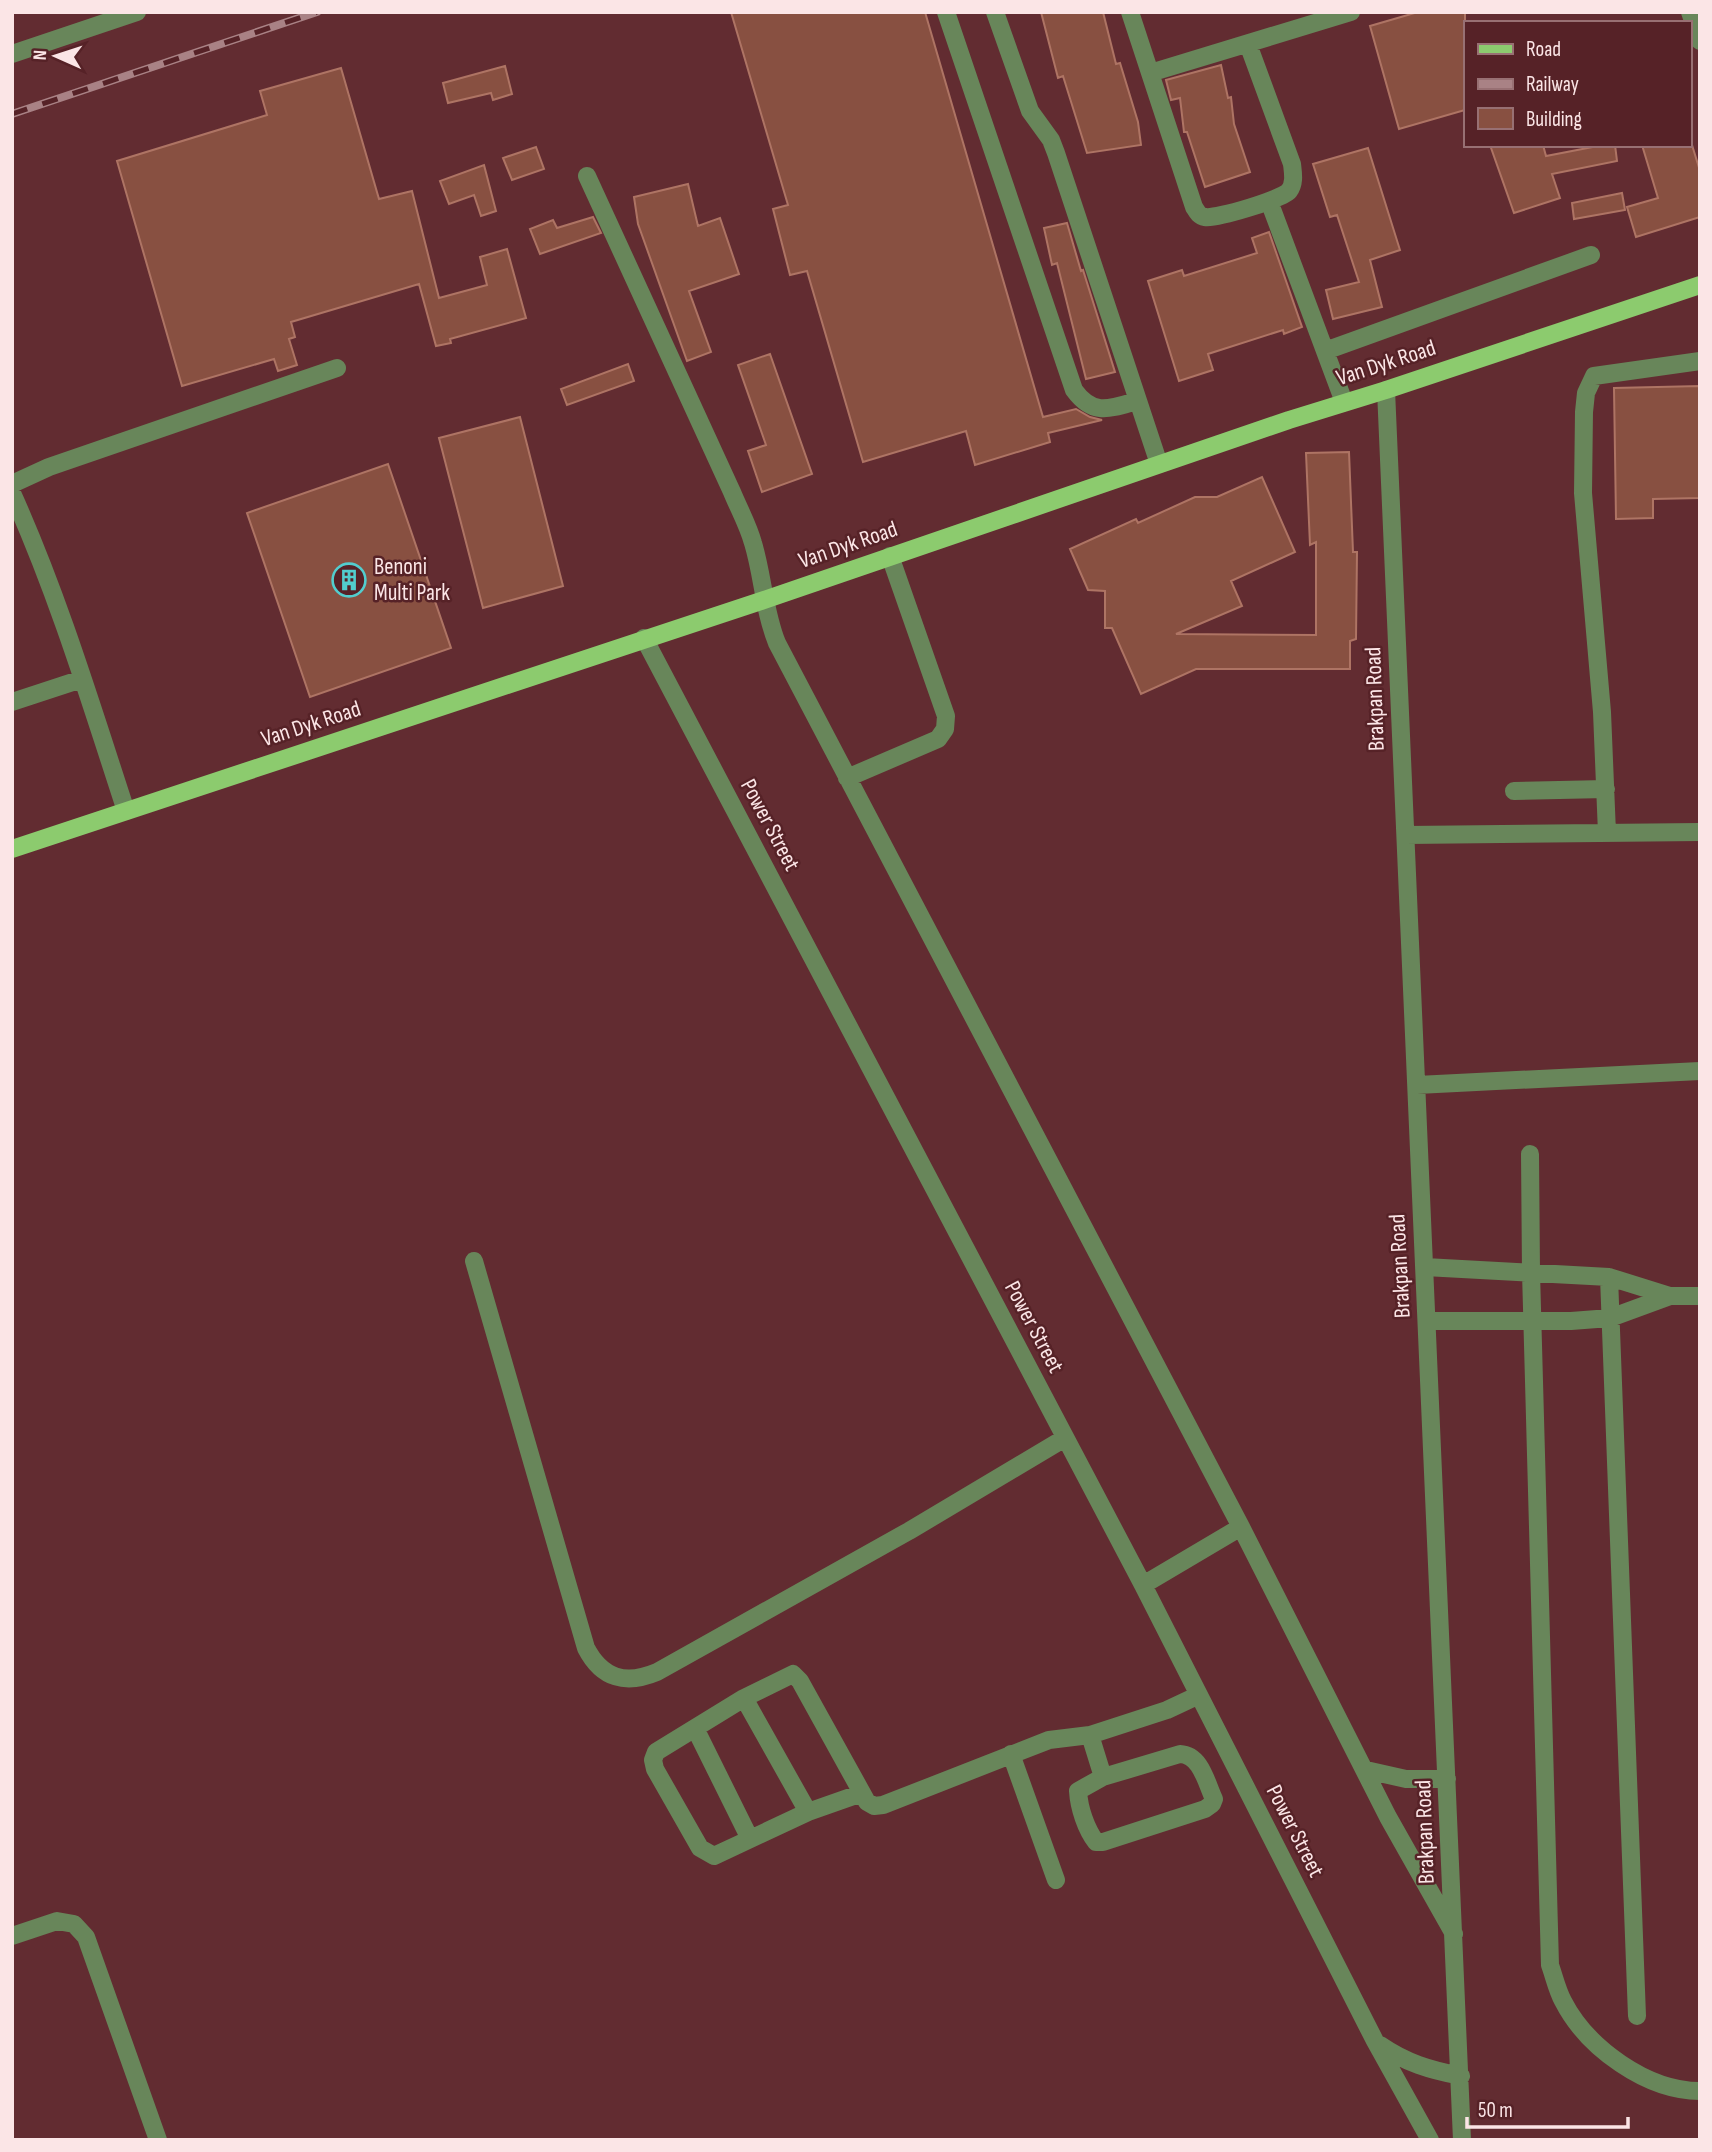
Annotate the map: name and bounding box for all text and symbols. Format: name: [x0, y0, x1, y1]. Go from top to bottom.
north arrow: [21, 21, 91, 91]
legend: [1464, 21, 1691, 147]
text: Road: [1526, 37, 1561, 62]
text: N: [29, 50, 52, 61]
text: Railway: [1526, 72, 1579, 97]
text: Building: [1526, 107, 1582, 132]
street label: Van Dyk Road: [1333, 334, 1439, 392]
street label: Van Dyk Road: [795, 515, 901, 575]
place label: Benoni Multi Park: [374, 553, 450, 607]
building icon: Benoni Multi Park: [330, 561, 368, 599]
street label: Brakpan Road: [1359, 646, 1391, 752]
street label: Van Dyk Road: [258, 695, 364, 753]
street label: Power Street: [734, 774, 806, 876]
street label: Brakpan Road: [1383, 1213, 1417, 1319]
street label: Power Street: [998, 1276, 1070, 1378]
street label: Brakpan Road: [1409, 1779, 1441, 1885]
street label: Power Street: [1260, 1780, 1330, 1882]
scale bar: [1467, 2086, 1628, 2130]
text: 50 m: [1478, 2098, 1513, 2123]

